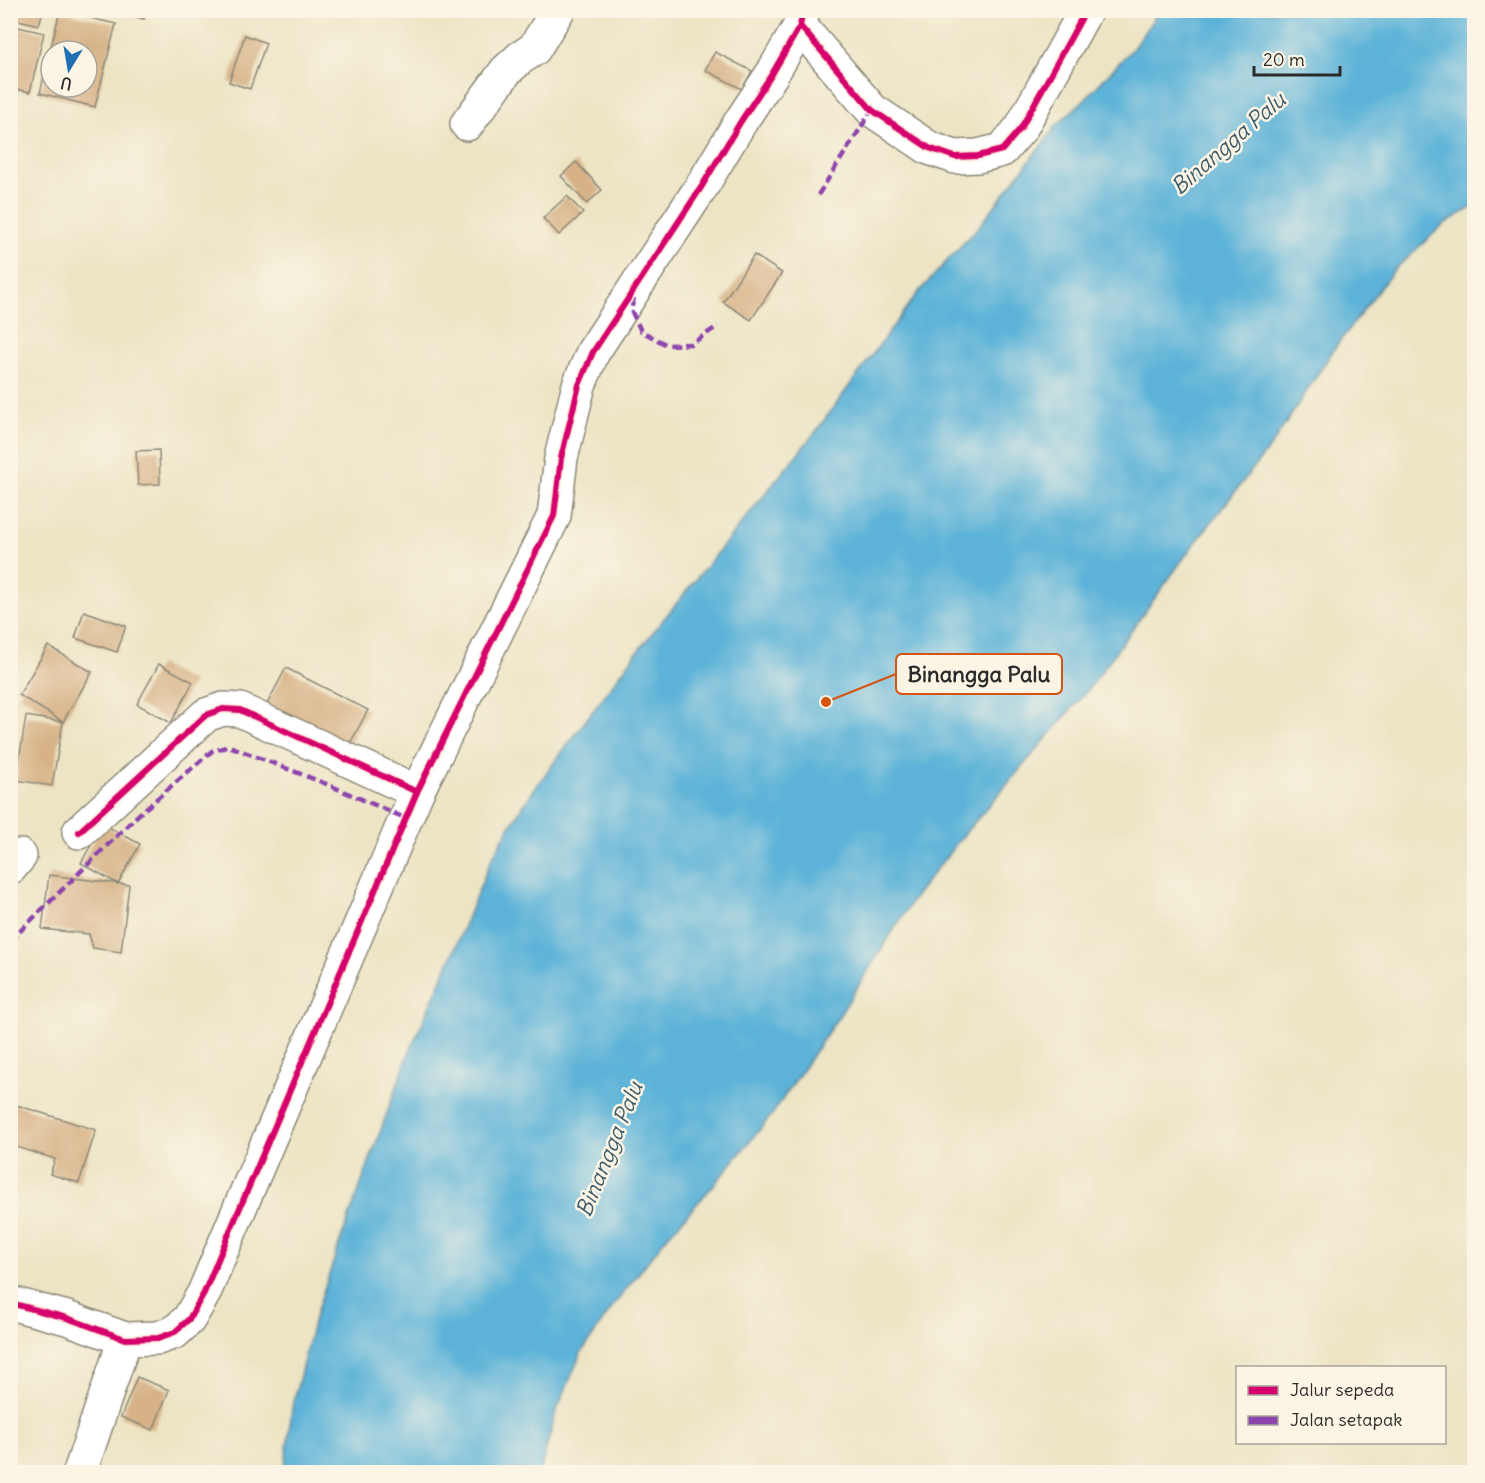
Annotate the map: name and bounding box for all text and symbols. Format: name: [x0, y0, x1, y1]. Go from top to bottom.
north arrow: [39, 39, 99, 99]
scale bar: [1254, 39, 1340, 77]
text: 20 m: [1263, 48, 1305, 71]
text: U: [59, 73, 73, 95]
water label: Binangga Palu: [1165, 85, 1292, 200]
callout: Binangga Palu: [896, 654, 1062, 694]
text: Binangga Palu: [908, 660, 1051, 688]
water label: Binangga Palu: [569, 1077, 649, 1220]
legend: [1236, 1366, 1446, 1444]
text: Jalur sepeda: [1290, 1378, 1394, 1401]
text: Jalan setapak: [1290, 1408, 1402, 1431]

